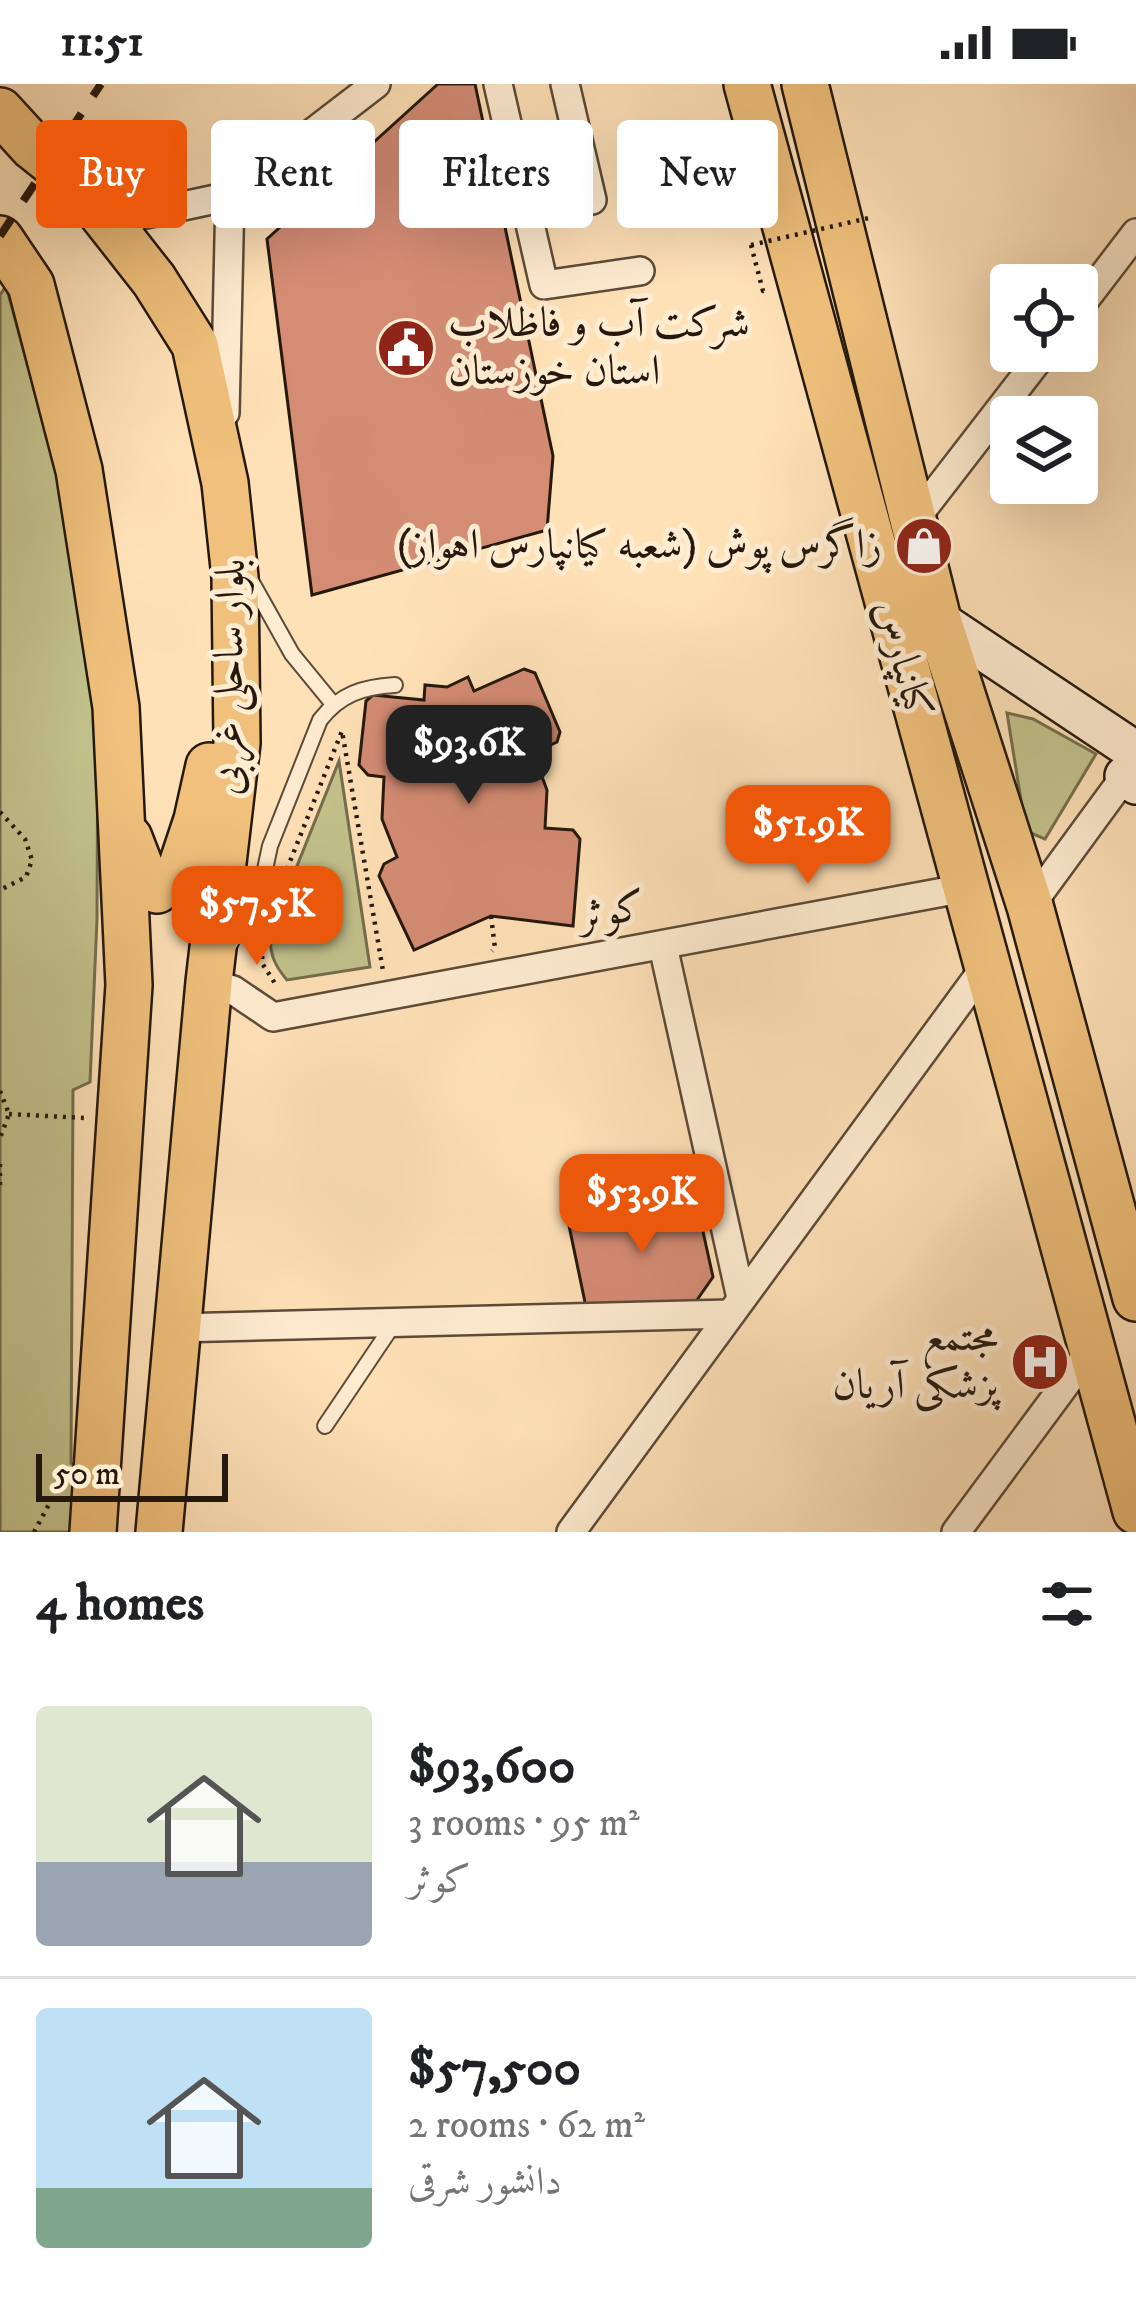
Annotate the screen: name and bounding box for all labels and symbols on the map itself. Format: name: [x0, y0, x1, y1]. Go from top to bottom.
place label: شرکت آب و فاظلاب استان خوزستان: [448, 297, 750, 398]
public building icon: شرکت آب و فاظلاب استان خوزستان: [375, 317, 437, 379]
shop icon: زاگرس پوش (شعبه کیانپارس اهواز): [893, 515, 955, 577]
place label: زاگرس پوش (شعبه کیانپارس اهواز): [397, 517, 882, 574]
street label: بلوار ساحلی غربی: [202, 558, 260, 796]
street label: کیانپارس: [862, 594, 944, 724]
pin: $93.6K: [371, 705, 567, 807]
pin: $51.9K: [710, 785, 906, 887]
pin: $57.5K: [159, 866, 355, 968]
street label: کوثر: [570, 881, 650, 944]
pin: $53.9K: [544, 1154, 740, 1256]
place label: مجتمع پزشکی آریان: [832, 1312, 1002, 1412]
hospital icon: مجتمع پزشکی آریان: [1009, 1331, 1071, 1393]
scale bar: [36, 1448, 228, 1501]

